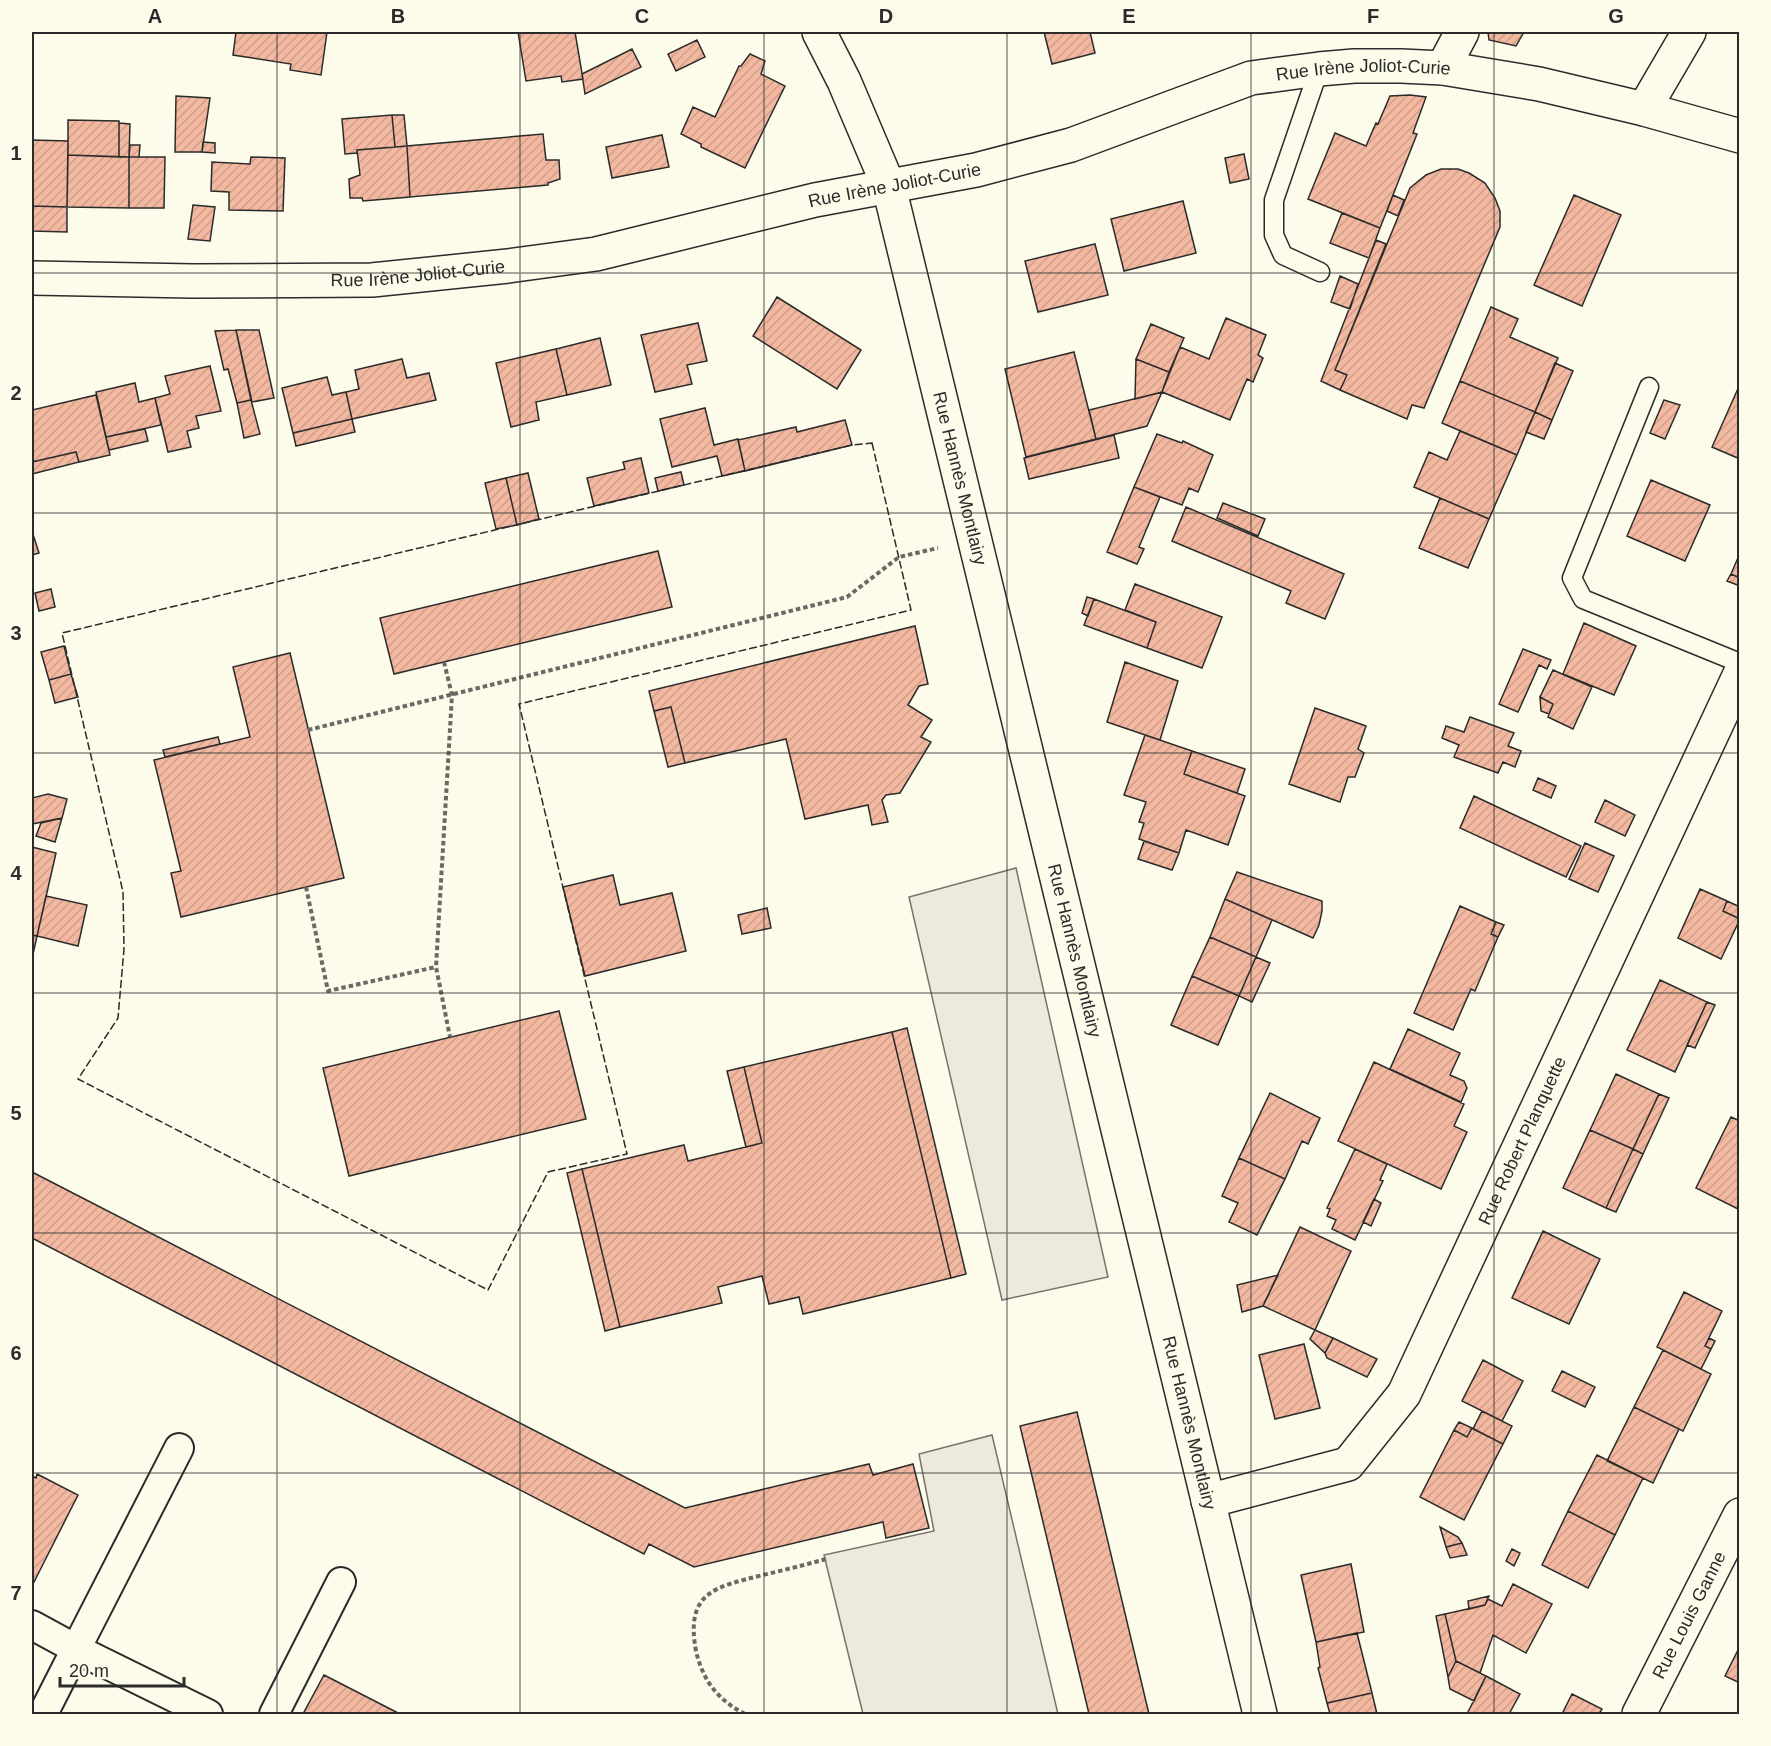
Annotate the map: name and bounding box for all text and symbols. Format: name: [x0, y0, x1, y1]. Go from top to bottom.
text: A: [148, 5, 162, 27]
text: B: [391, 5, 405, 27]
text: C: [635, 5, 649, 27]
text: D: [879, 5, 893, 27]
text: E: [1122, 5, 1136, 27]
text: F: [1367, 5, 1379, 27]
text: G: [1608, 5, 1624, 27]
street label: Rue Irène Joliot-Curie: [1275, 56, 1452, 85]
text: 1: [10, 142, 22, 164]
street label: Rue Irène Joliot-Curie: [806, 159, 982, 211]
street label: Rue Irène Joliot-Curie: [330, 256, 506, 290]
text: 2: [10, 382, 22, 404]
street label: Rue Hannès Montlairy: [929, 389, 991, 567]
text: 3: [10, 622, 22, 644]
text: 4: [10, 862, 22, 884]
street label: Rue Hannès Montlairy: [1044, 862, 1105, 1040]
street label: Rue Robert Planquette: [1474, 1053, 1570, 1228]
text: 5: [10, 1102, 22, 1124]
street label: Rue Hannès Montlairy: [1159, 1334, 1220, 1512]
text: 6: [10, 1342, 22, 1364]
street label: Rue Louis Ganne: [1649, 1548, 1730, 1682]
text: 7: [10, 1582, 22, 1604]
scale bar: [60, 1650, 184, 1688]
text: 20 m: [69, 1661, 109, 1681]

